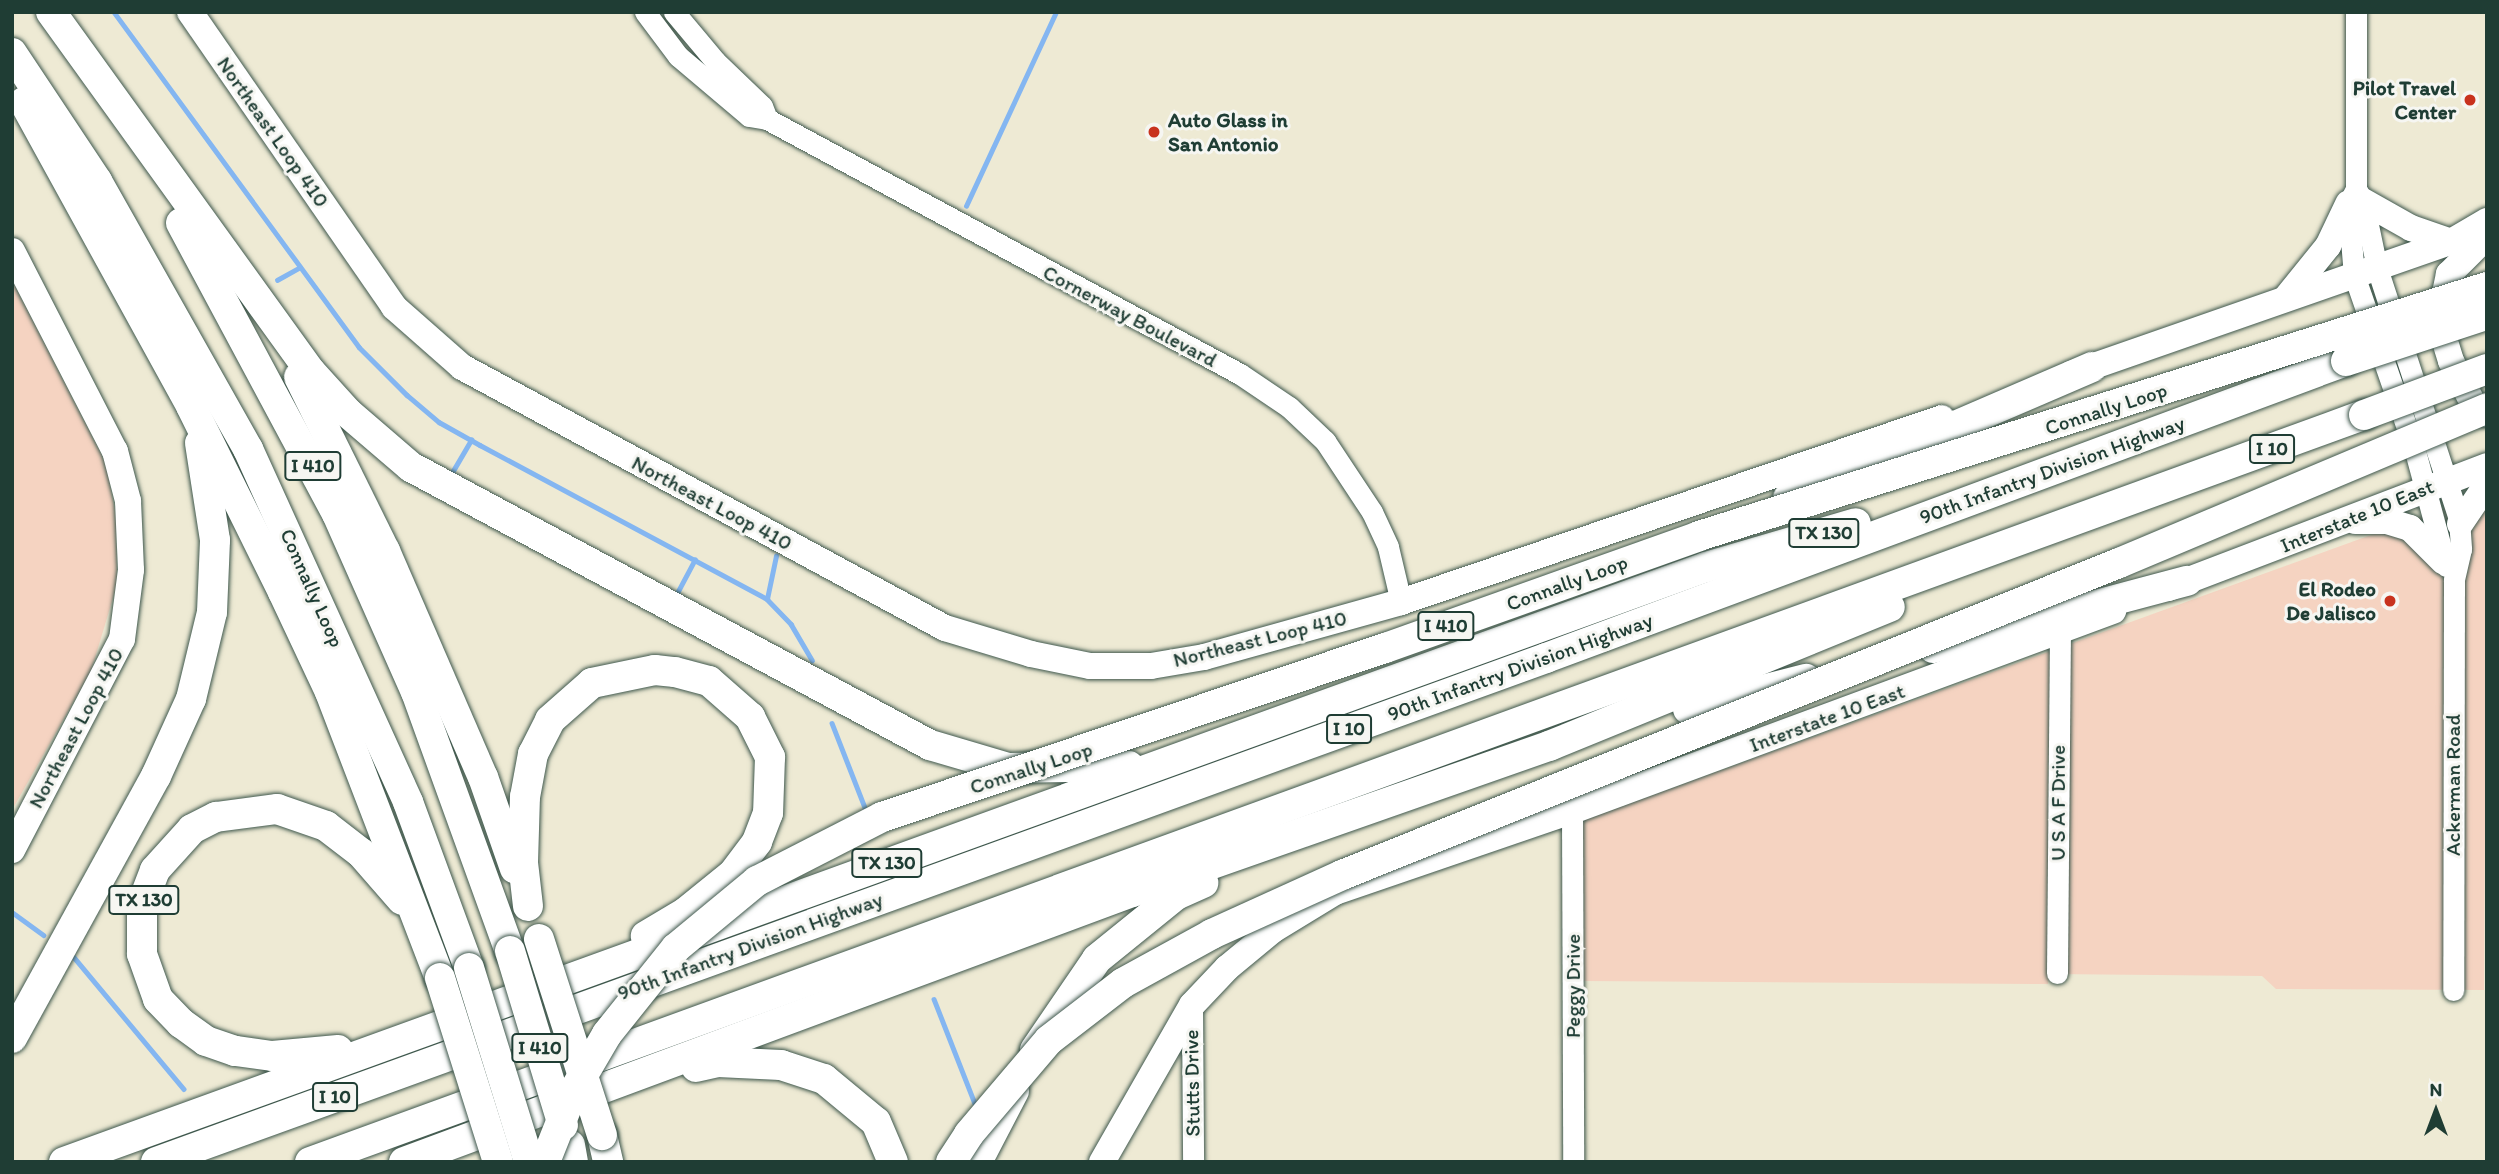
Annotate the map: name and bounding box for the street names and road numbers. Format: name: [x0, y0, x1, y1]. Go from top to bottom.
street label: Northeast Loop 410: [212, 52, 334, 212]
street label: Cornerway Boulevard: [1038, 259, 1222, 373]
street label: Connally Loop: [2042, 377, 2170, 441]
street label: 90th Infantry Division Highway: [1916, 410, 2188, 530]
road number: I 10: [2248, 433, 2296, 464]
road number: I 410: [283, 450, 343, 481]
street label: Northeast Loop 410: [627, 450, 797, 556]
street label: Interstate 10 East: [2277, 474, 2437, 558]
road number: TX 130: [1787, 518, 1861, 548]
street label: Connally Loop: [275, 525, 349, 651]
street label: Connally Loop: [1503, 549, 1631, 617]
street label: Northeast Loop 410: [1170, 605, 1350, 673]
street label: 90th Infantry Division Highway: [1384, 607, 1656, 727]
road number: I 410: [1416, 610, 1476, 642]
street label: Northeast Loop 410: [23, 643, 129, 813]
street label: Interstate 10 East: [1746, 678, 1908, 758]
road number: I 10: [1324, 714, 1374, 744]
street label: Ackerman Road: [2440, 714, 2466, 856]
street label: Connally Loop: [967, 736, 1095, 800]
street label: U S A F Drive: [2045, 745, 2071, 861]
road number: TX 130: [850, 848, 924, 878]
road number: TX 130: [107, 885, 181, 916]
street label: 90th Infantry Division Highway: [614, 886, 886, 1006]
street label: Peggy Drive: [1560, 934, 1586, 1038]
street label: Stutts Drive: [1178, 1029, 1206, 1137]
road number: I 410: [510, 1032, 570, 1064]
road number: I 10: [310, 1082, 360, 1112]

